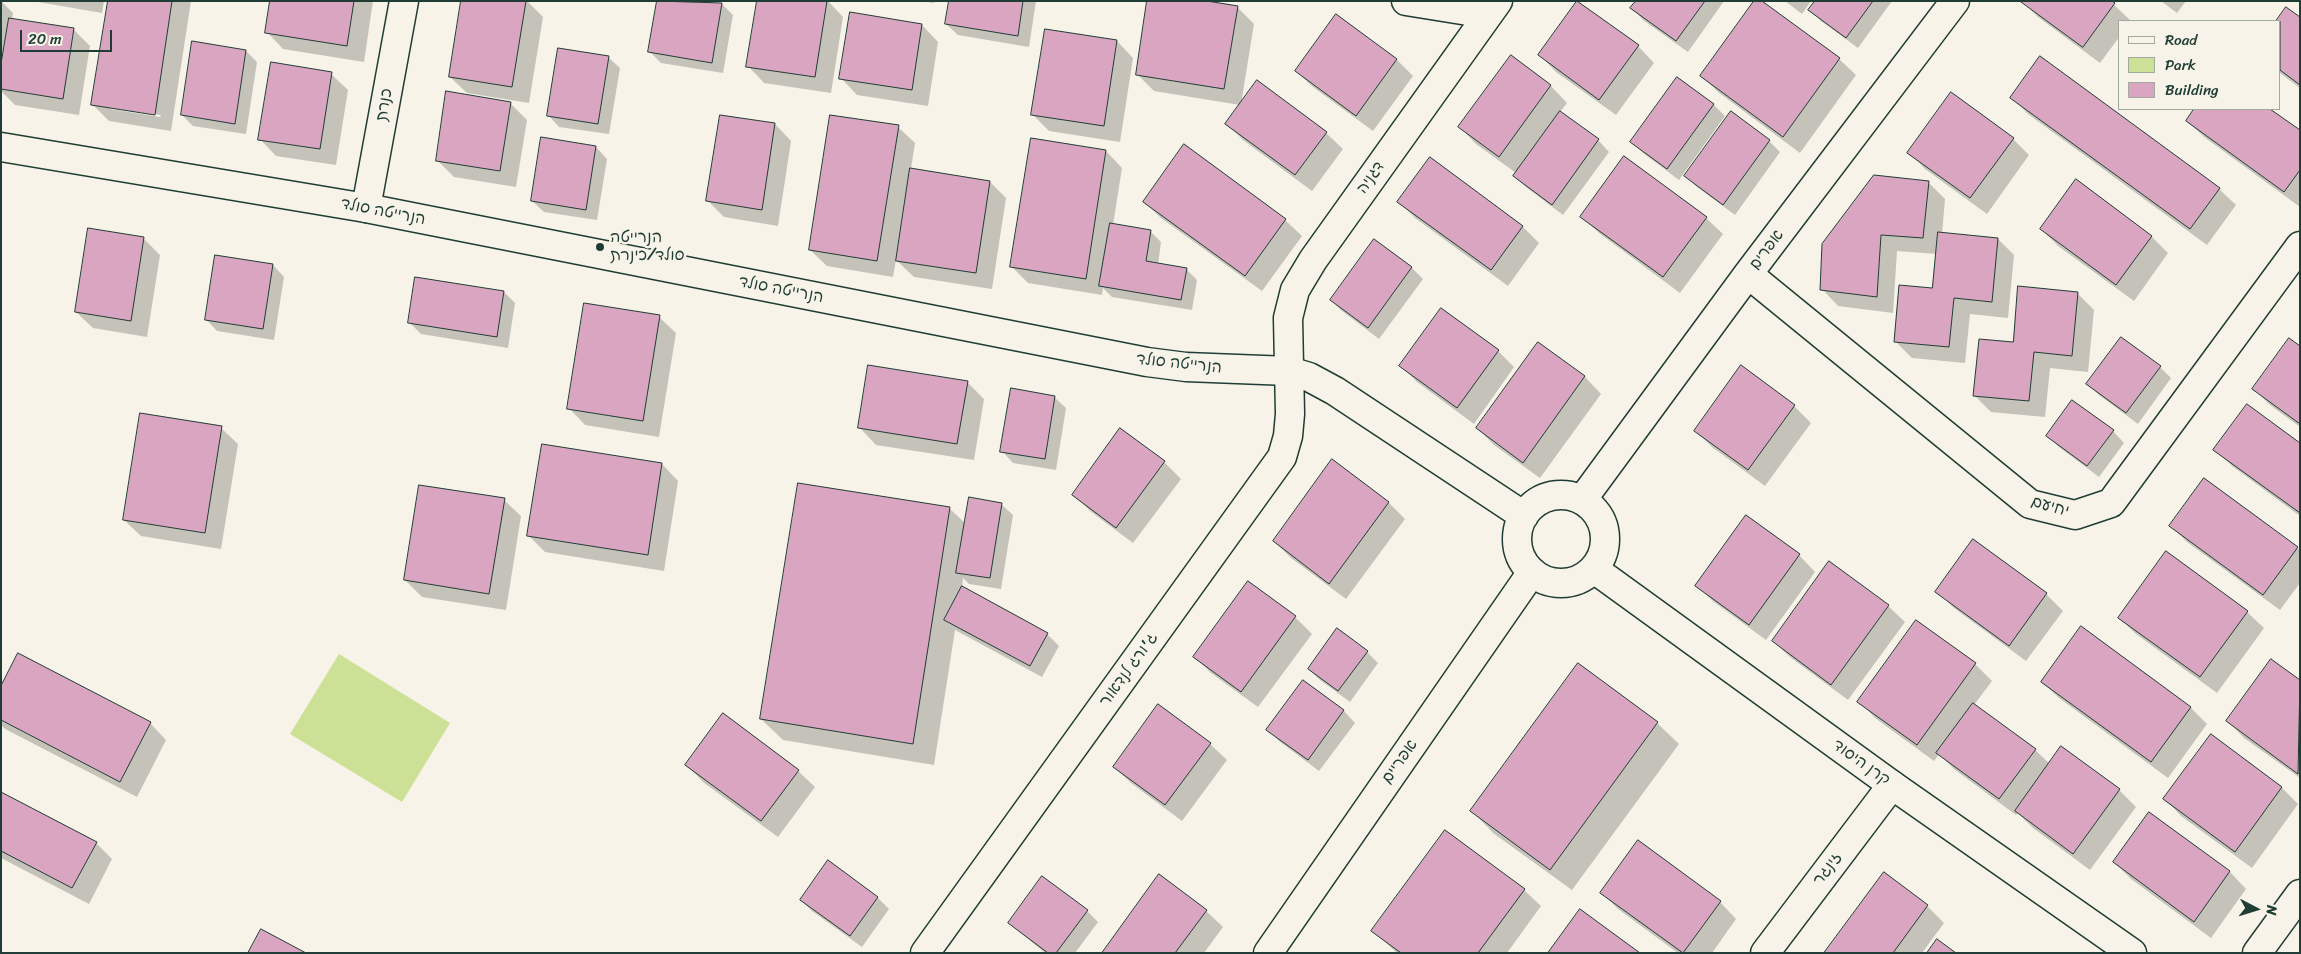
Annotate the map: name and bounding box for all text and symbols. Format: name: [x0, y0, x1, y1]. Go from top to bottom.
scale bar: [22, 20, 115, 52]
legend: [2118, 20, 2281, 110]
text: 20 m: [28, 26, 62, 52]
text: Road: [2165, 27, 2197, 53]
text: Park: [2165, 52, 2196, 78]
text: Building: [2165, 77, 2219, 103]
street label: כנרת: [373, 87, 397, 123]
street label: דגניה: [1353, 158, 1389, 198]
street label: הנרייטה סולד: [339, 194, 427, 230]
street label: אפרים: [1746, 226, 1788, 274]
place label: הנרייטה סולד/כינרת: [610, 228, 685, 266]
marker: הנרייטה סולד/כינרת: [594, 241, 606, 253]
street label: הנרייטה סולד: [737, 272, 825, 308]
street label: הנרייטה סולד: [1135, 350, 1223, 378]
street label: יחיעם: [2029, 492, 2071, 522]
street label: ג'ורג לנדאור: [1096, 629, 1162, 711]
street label: אפריים: [1378, 736, 1422, 788]
street label: קרן היסוד: [1829, 736, 1893, 790]
street label: זינגר: [1809, 849, 1847, 889]
north arrow: [2231, 884, 2281, 934]
text: N: [2259, 904, 2284, 916]

